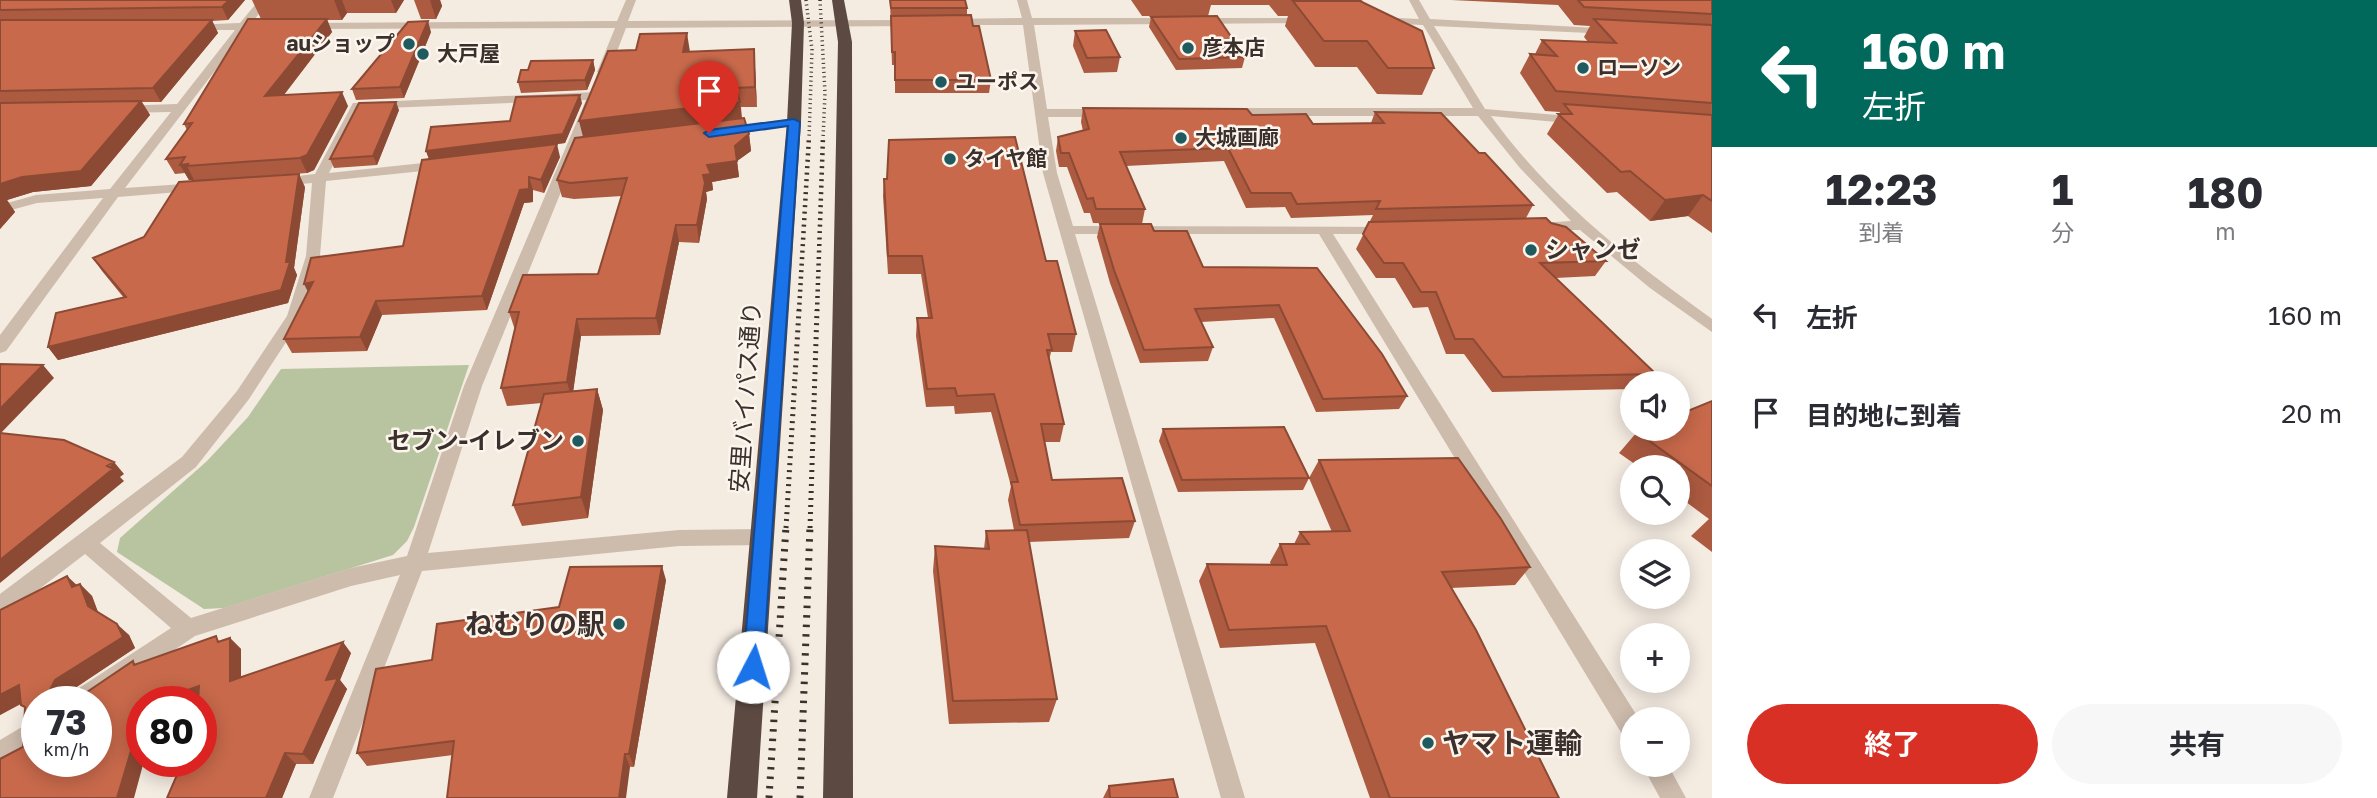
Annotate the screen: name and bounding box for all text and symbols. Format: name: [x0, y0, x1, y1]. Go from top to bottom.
text: 160 m: [1862, 21, 2005, 80]
icon: left: [1747, 28, 1838, 119]
place label: auショップ: [286, 30, 395, 56]
place label: 彦本店: [1202, 34, 1265, 60]
marker: auショップ: [401, 36, 417, 52]
place label: 大戸屋: [437, 40, 500, 66]
marker: 彦本店: [1180, 40, 1196, 56]
marker: 大戸屋: [415, 46, 431, 62]
place label: ローソン: [1597, 54, 1681, 80]
marker: ローソン: [1575, 60, 1591, 76]
pin: [679, 61, 739, 133]
place label: ユーポス: [955, 68, 1039, 94]
icon: arrive: [690, 72, 728, 110]
marker: ユーポス: [933, 74, 949, 90]
text: 左折: [1862, 87, 1926, 125]
place label: 大城画廊: [1195, 124, 1279, 150]
marker: 大城画廊: [1173, 130, 1189, 146]
place label: タイヤ館: [964, 145, 1047, 171]
marker: タイヤ館: [942, 151, 958, 167]
text: 12:23: [1826, 164, 1938, 214]
text: 1: [2052, 164, 2073, 214]
text: 180: [2188, 167, 2263, 217]
text: m: [2215, 217, 2236, 245]
text: 到着: [1859, 218, 1905, 246]
text: 分: [2051, 218, 2074, 246]
place label: シャンゼ: [1545, 234, 1641, 263]
marker: シャンゼ: [1523, 242, 1539, 258]
icon: left: [1747, 296, 1785, 334]
street label: 安里バイパス通り: [723, 300, 766, 493]
text: 160 m: [2268, 300, 2342, 331]
text: 左折: [1806, 302, 1858, 333]
map controls: [1620, 371, 1690, 777]
button: sound: [1620, 371, 1690, 441]
icon: arrive: [1747, 394, 1785, 432]
text: 20 m: [2281, 398, 2342, 429]
text: 目的地に到着: [1806, 400, 1962, 431]
place label: セブン-イレブン: [387, 425, 564, 454]
marker: セブン-イレブン: [570, 433, 586, 449]
button: search: [1620, 455, 1690, 525]
button: layers: [1620, 539, 1690, 609]
place label: ねむりの駅: [465, 607, 605, 640]
marker: ねむりの駅: [611, 616, 627, 632]
button: +: [1620, 623, 1690, 693]
position arrow: [716, 630, 790, 704]
speed limit sign: 80: [126, 686, 217, 777]
text: 73: [46, 701, 87, 743]
button: 終了: [1747, 704, 2038, 784]
button: 共有: [2052, 704, 2342, 784]
button: −: [1620, 707, 1690, 777]
place label: ヤマト運輸: [1442, 726, 1582, 759]
marker: ヤマト運輸: [1420, 735, 1436, 751]
text: km/h: [44, 738, 89, 760]

